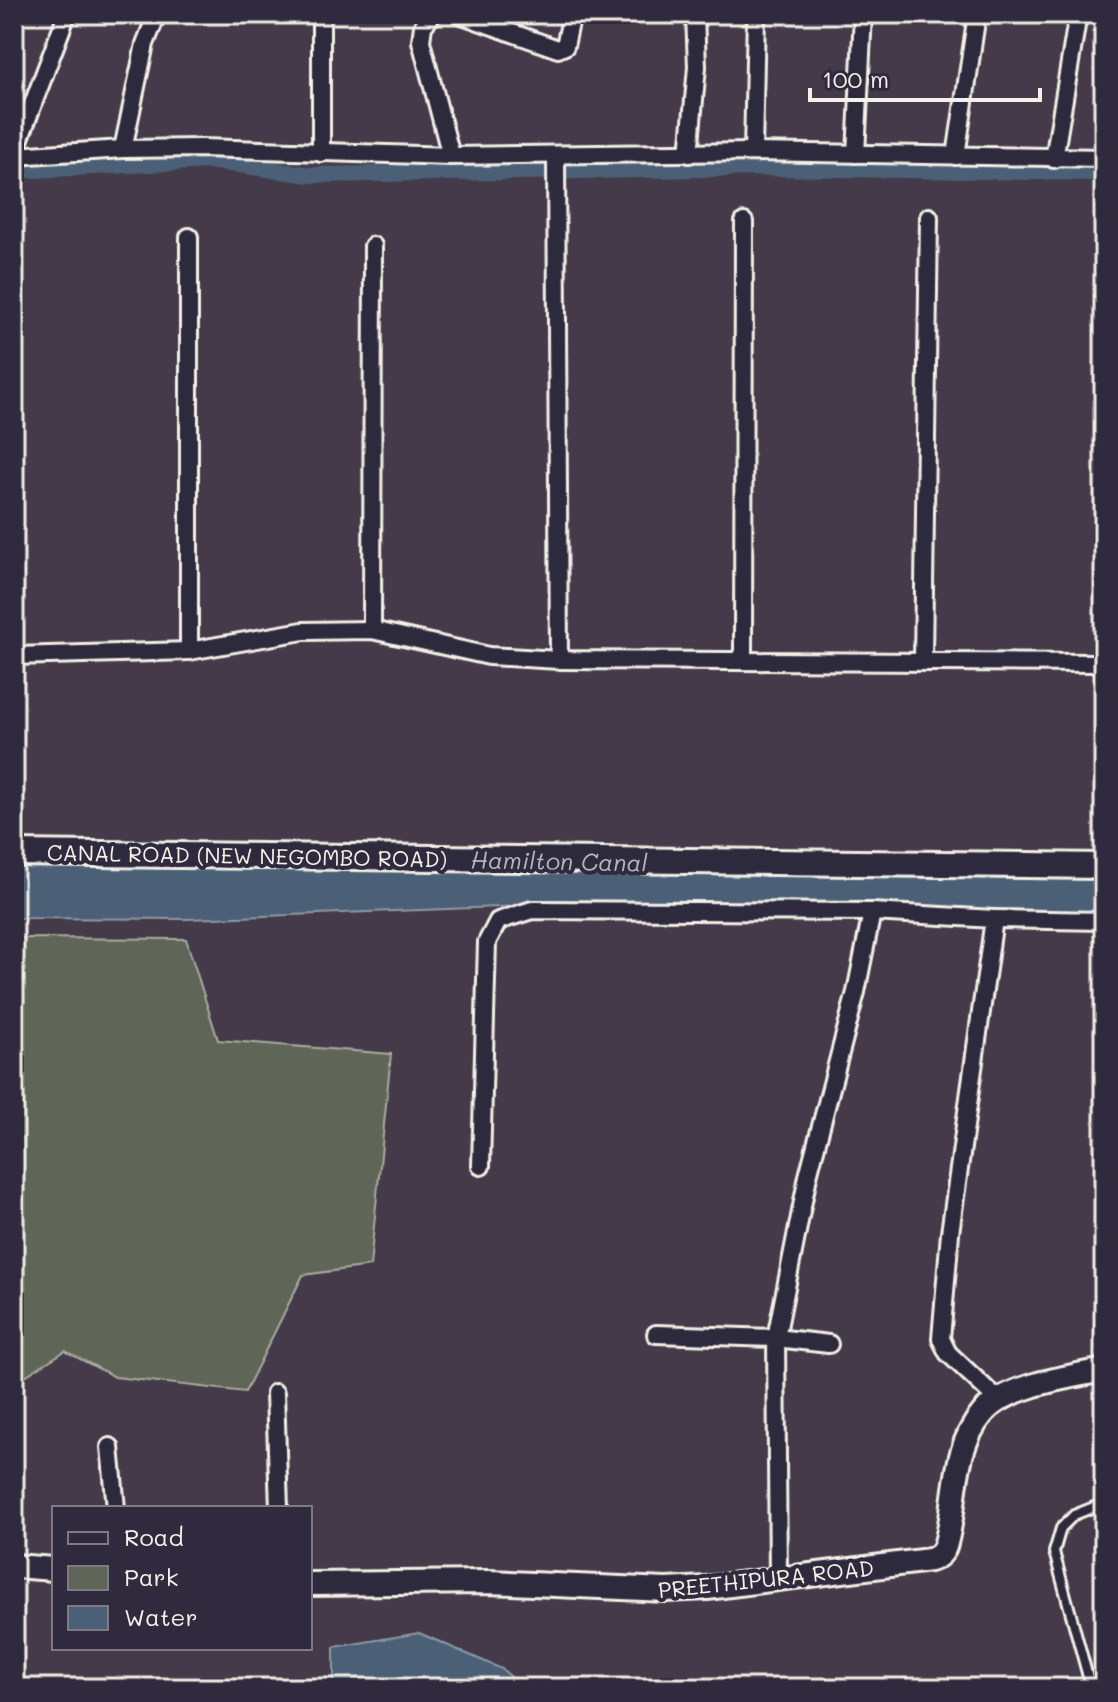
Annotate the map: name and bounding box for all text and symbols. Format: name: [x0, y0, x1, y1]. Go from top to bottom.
scale bar: [810, 52, 1040, 102]
text: 100 m: [822, 63, 889, 94]
street label: CANAL ROAD (NEW NEGOMBO ROAD): [47, 838, 447, 873]
water label: Hamilton Canal: [470, 843, 648, 878]
legend: [52, 1506, 312, 1650]
text: Road: [124, 1521, 184, 1552]
street label: PREETHIPURA ROAD: [657, 1553, 875, 1604]
text: Park: [124, 1561, 178, 1592]
text: Water: [124, 1601, 198, 1632]

